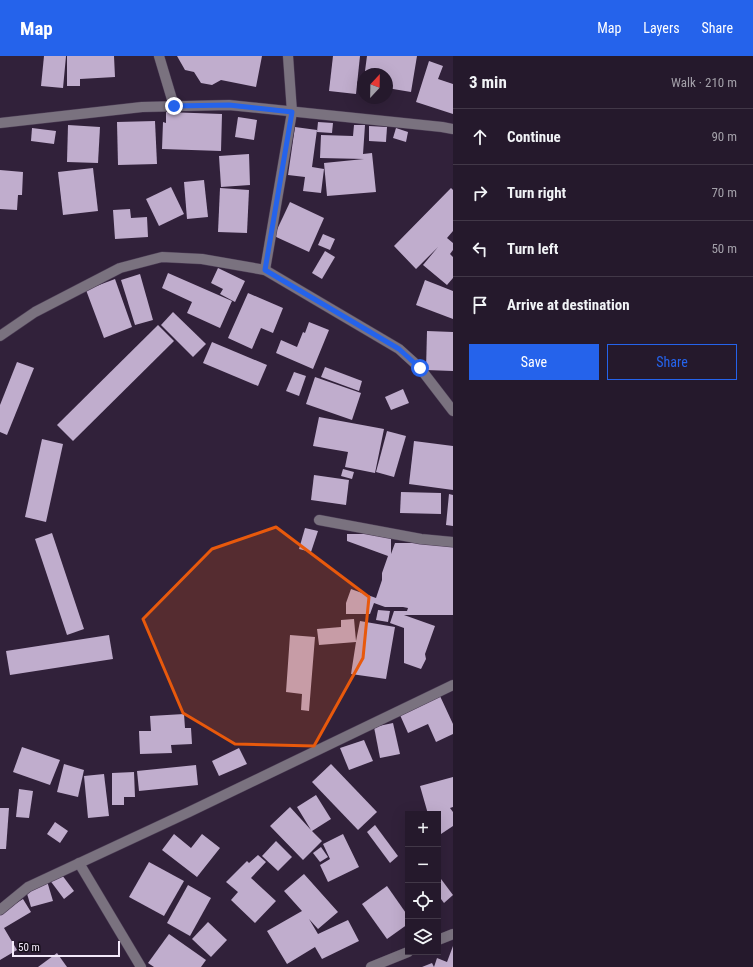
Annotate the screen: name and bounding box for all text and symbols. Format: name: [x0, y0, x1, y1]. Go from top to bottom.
text: Map: [20, 17, 53, 40]
text: Map: [597, 20, 621, 36]
text: Layers: [643, 20, 680, 36]
text: Share: [702, 20, 733, 36]
north arrow: [357, 68, 393, 104]
text: 3 min: [469, 72, 507, 92]
text: Walk · 210 m: [671, 75, 737, 90]
route end: [165, 97, 183, 115]
icon: ahead: [469, 126, 491, 148]
text: Continue: [507, 128, 561, 146]
text: 90 m: [711, 129, 737, 144]
icon: right: [469, 182, 491, 204]
text: Turn right: [507, 184, 566, 202]
text: 70 m: [711, 185, 737, 200]
icon: left: [469, 238, 491, 260]
text: Turn left: [507, 240, 558, 258]
text: 50 m: [711, 241, 737, 256]
icon: arrive: [469, 294, 491, 316]
text: Arrive at destination: [507, 296, 630, 314]
button: Save: [469, 344, 599, 380]
button: Share: [607, 344, 737, 380]
route start: [411, 359, 429, 377]
map controls: [405, 811, 441, 955]
button: +: [405, 811, 441, 847]
button: −: [405, 847, 441, 883]
button: locate: [405, 883, 441, 919]
button: layers: [405, 919, 441, 955]
scale bar: [12, 939, 120, 958]
text: 50 m: [18, 941, 40, 954]

